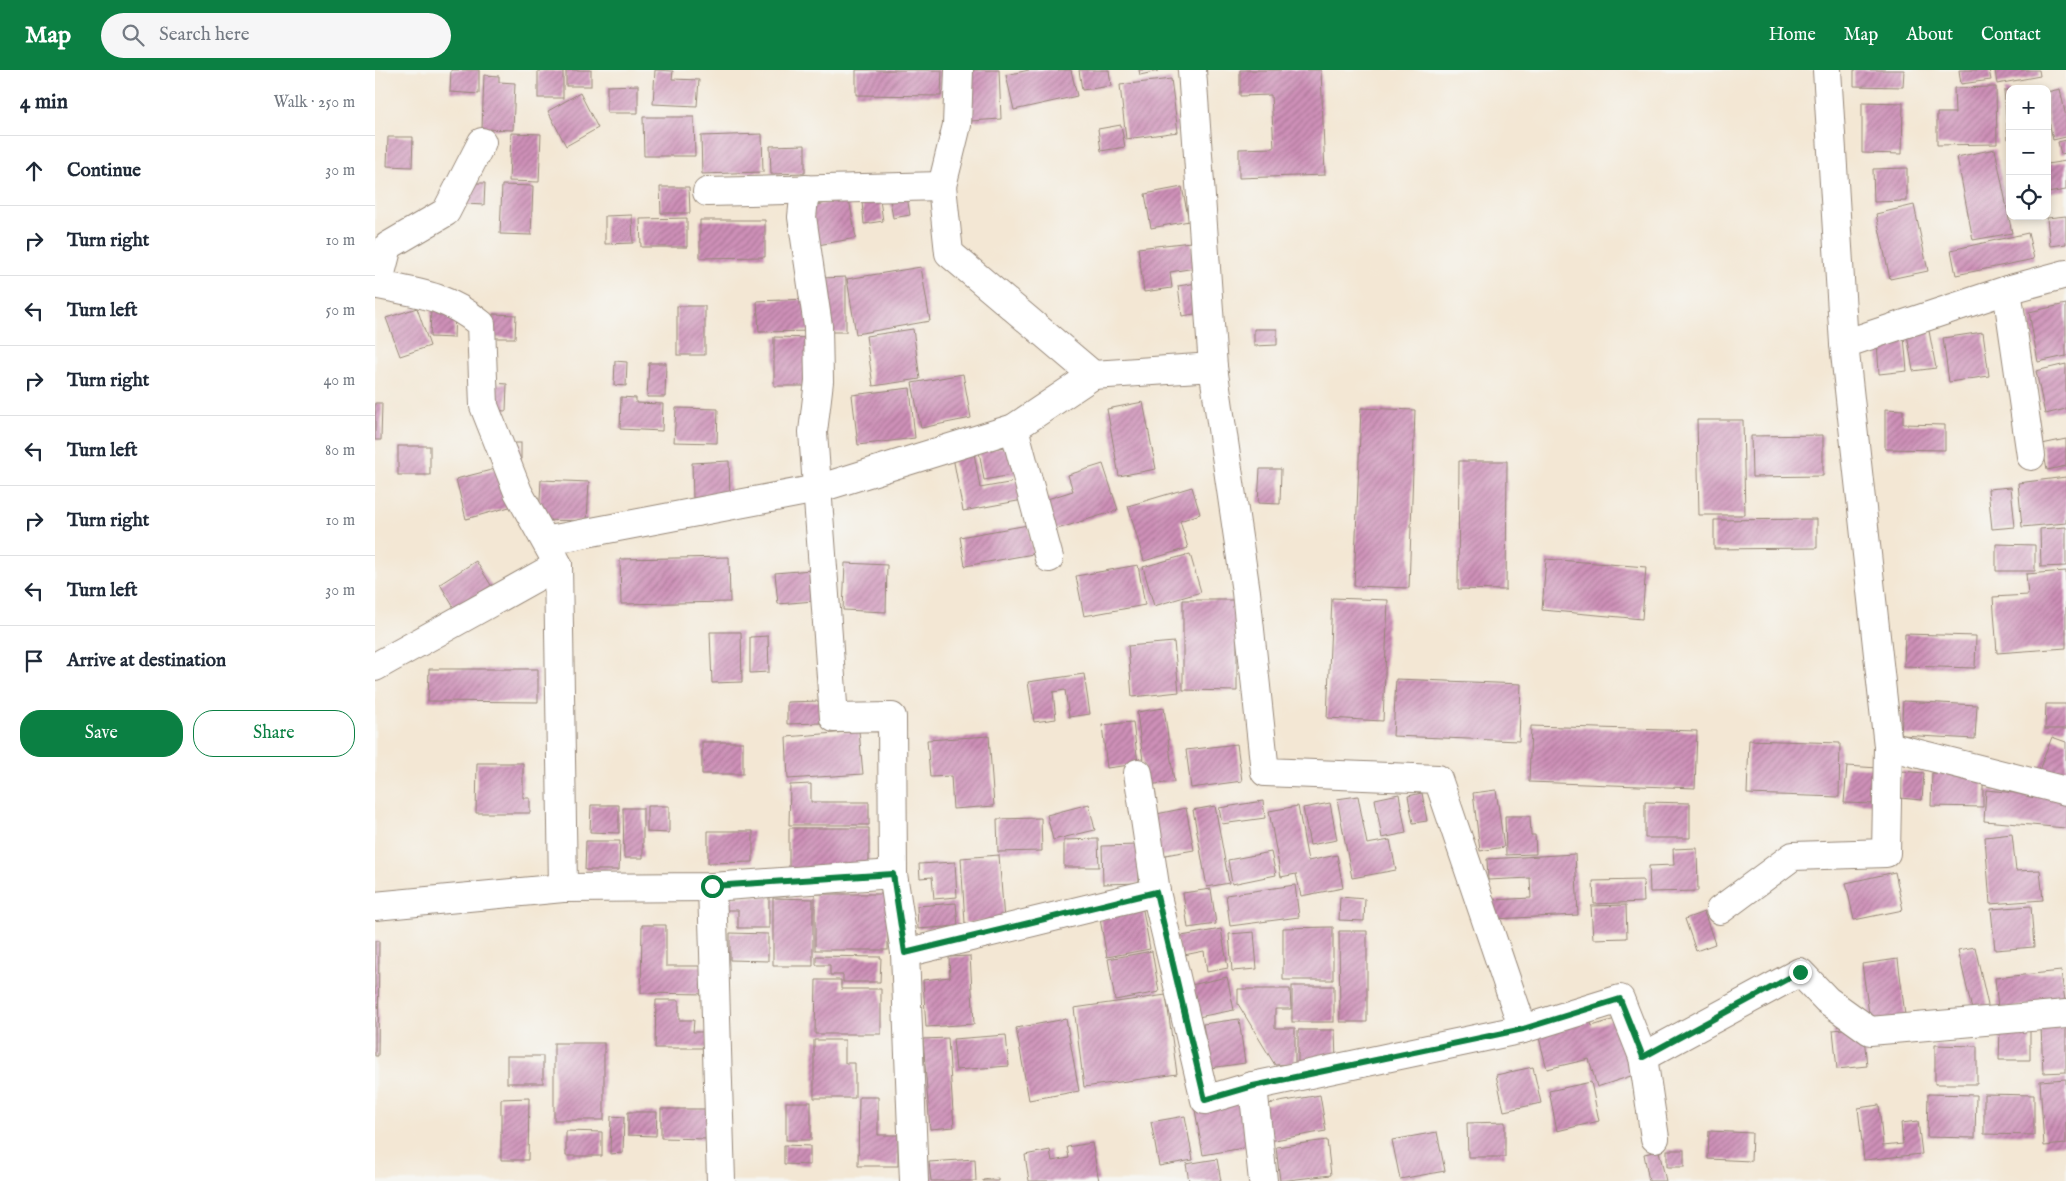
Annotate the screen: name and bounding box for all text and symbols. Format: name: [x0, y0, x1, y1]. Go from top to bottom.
search box: [101, 13, 451, 58]
text: Map: [25, 20, 71, 51]
icon: search: [119, 21, 147, 49]
text: Search here: [159, 23, 250, 47]
text: Home: [1769, 24, 1816, 47]
text: Map: [1844, 24, 1878, 47]
text: About: [1906, 24, 1953, 47]
text: Contact: [1981, 24, 2041, 47]
map controls: [2006, 85, 2051, 220]
button: +: [2006, 85, 2051, 130]
text: 4 min: [20, 89, 68, 116]
text: Walk · 250 m: [273, 93, 355, 113]
button: −: [2006, 130, 2051, 175]
icon: ahead: [20, 157, 48, 185]
text: Continue: [67, 159, 141, 183]
text: 30 m: [325, 161, 355, 181]
button: locate: [2006, 175, 2051, 220]
icon: right: [20, 227, 48, 255]
text: Turn right: [67, 229, 149, 253]
text: 10 m: [325, 231, 355, 251]
icon: left: [20, 297, 48, 325]
text: Turn left: [67, 299, 138, 323]
text: 50 m: [326, 301, 355, 321]
icon: right: [20, 367, 48, 395]
text: Turn right: [67, 369, 149, 393]
text: 40 m: [323, 371, 355, 391]
icon: left: [20, 437, 48, 465]
text: Turn left: [67, 439, 138, 463]
text: 80 m: [325, 441, 355, 461]
icon: right: [20, 507, 48, 535]
text: Turn right: [67, 509, 149, 533]
text: 10 m: [325, 511, 355, 531]
icon: left: [20, 577, 48, 605]
text: Turn left: [67, 579, 138, 603]
text: 30 m: [325, 581, 355, 601]
icon: arrive: [20, 647, 48, 675]
text: Arrive at destination: [67, 649, 226, 673]
button: Save: [20, 710, 183, 757]
button: Share: [193, 710, 355, 757]
route start: [701, 875, 724, 898]
route end: [1789, 961, 1812, 984]

